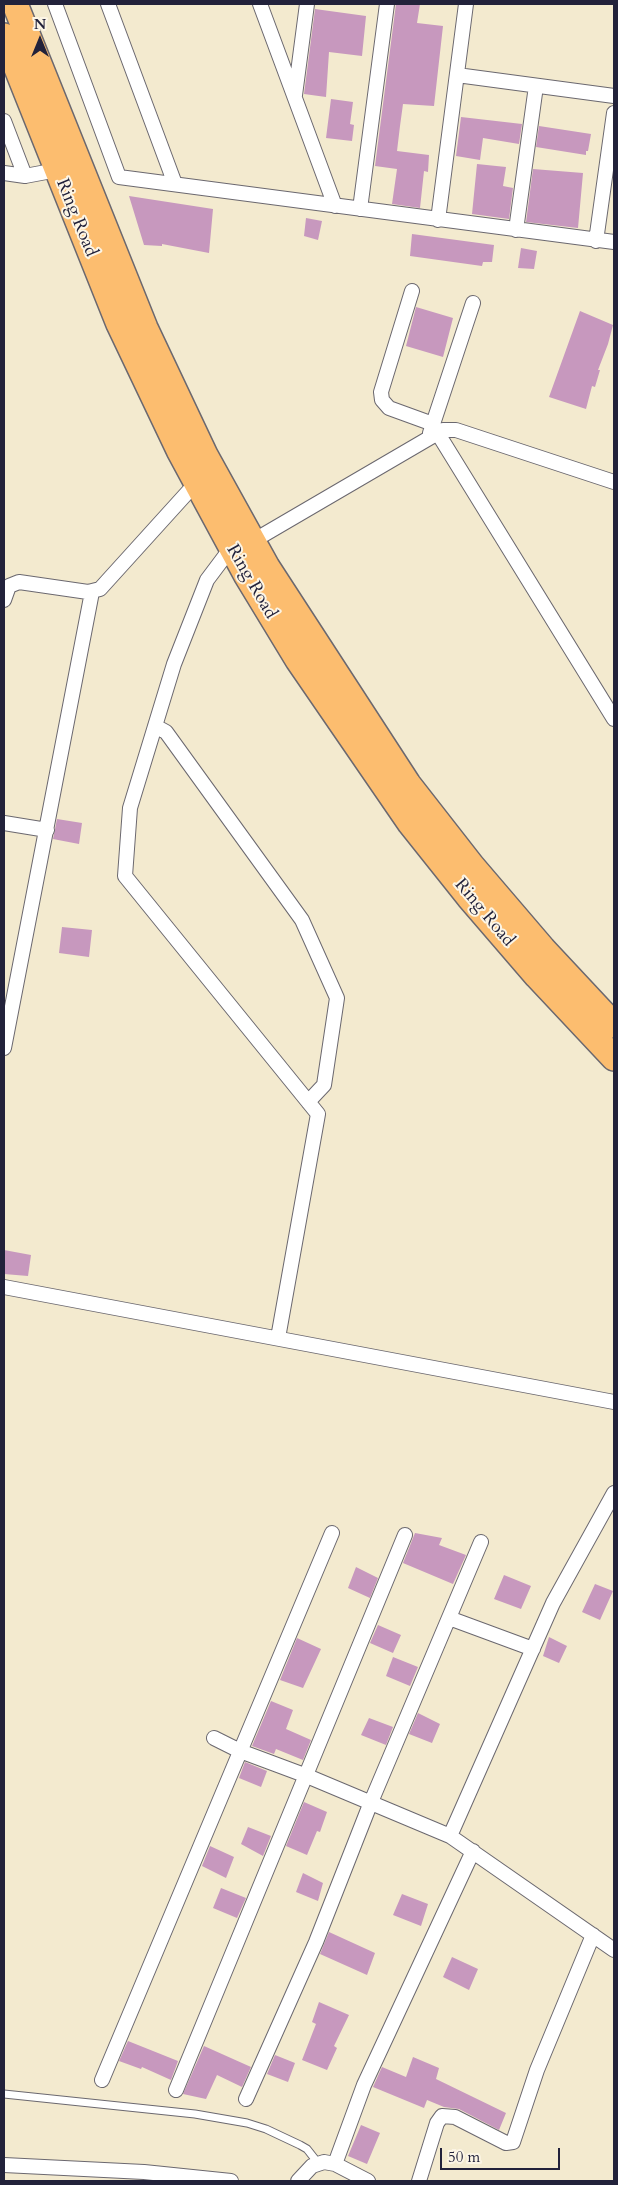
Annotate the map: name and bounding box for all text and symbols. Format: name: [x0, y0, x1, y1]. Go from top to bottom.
north arrow: [15, 15, 65, 65]
text: N: [34, 15, 46, 34]
street label: Ring Road: [51, 176, 101, 260]
street label: Ring Road: [221, 541, 281, 623]
street label: Ring Road: [449, 875, 519, 951]
scale bar: [443, 2138, 563, 2170]
text: 50 m: [448, 2147, 480, 2167]

